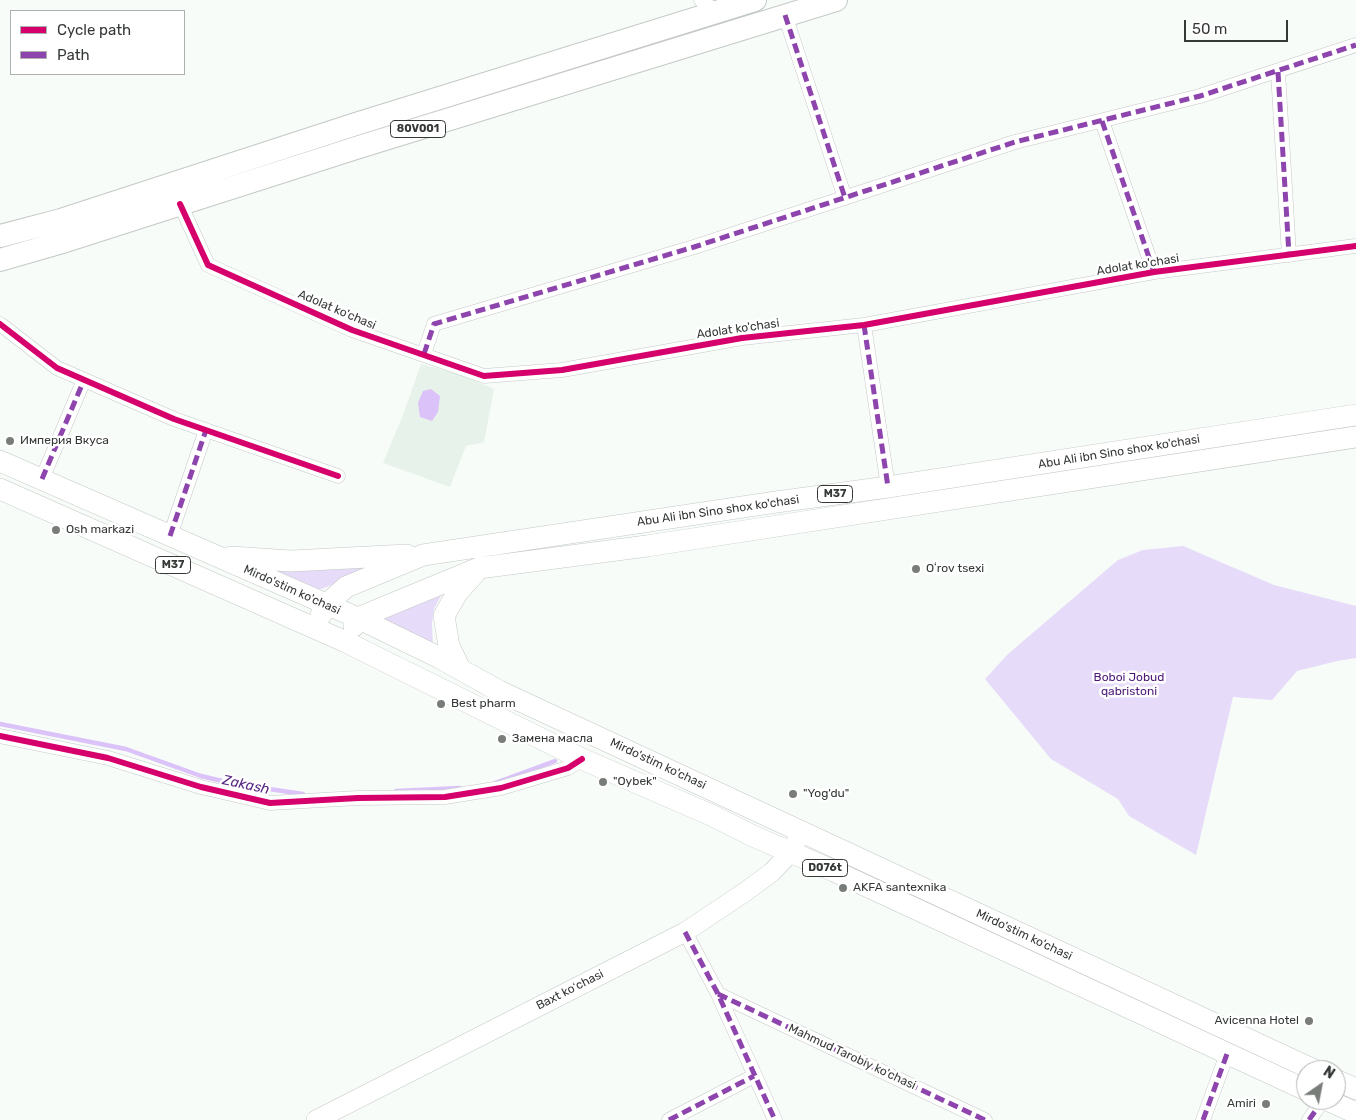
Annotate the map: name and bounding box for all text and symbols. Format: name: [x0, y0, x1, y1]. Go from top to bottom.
legend: [10, 10, 185, 75]
scale bar: [1186, 10, 1290, 42]
text: 50 m: [1192, 20, 1227, 38]
text: Cycle path: [57, 21, 131, 39]
text: Path: [57, 46, 90, 64]
road number: 80V001: [390, 120, 446, 138]
street label: Adolat ko'chasi: [1096, 251, 1180, 279]
street label: Adolat ko'chasi: [296, 287, 378, 333]
street label: Adolat ko'chasi: [696, 316, 780, 342]
street label: Abu Ali ibn Sino shox ko'chasi: [1037, 432, 1201, 472]
place label: Империя Вкуса: [20, 434, 109, 448]
marker: Империя Вкуса: [4, 435, 16, 447]
road number: M37: [818, 486, 852, 502]
street label: Abu Ali ibn Sino shox ko'chasi: [636, 492, 800, 530]
place label: Osh markazi: [66, 523, 134, 537]
marker: Osh markazi: [50, 524, 62, 536]
road number: M37: [156, 556, 190, 574]
street label: Mirdo'stim ko'chasi: [241, 562, 343, 618]
place label: Oʻrov tsexi: [926, 562, 984, 576]
marker: Oʻrov tsexi: [910, 563, 922, 575]
park label: Boboi Jobud qabristoni: [1094, 671, 1164, 699]
place label: Best pharm: [451, 697, 516, 711]
marker: Best pharm: [435, 698, 447, 710]
place label: Замена масла: [512, 732, 593, 746]
marker: Замена масла: [496, 733, 508, 745]
street label: Mirdo'stim ko'chasi: [608, 735, 708, 793]
water label: Zakash: [221, 772, 271, 798]
place label: "Oybek": [613, 775, 657, 789]
marker: "Oybek": [597, 776, 609, 788]
place label: "Yog'du": [803, 787, 849, 801]
marker: "Yog'du": [787, 788, 799, 800]
road number: D076t: [802, 860, 848, 876]
place label: AKFA santexnika: [853, 881, 946, 895]
marker: AKFA santexnika: [837, 882, 849, 894]
street label: Mirdo'stim ko'chasi: [974, 906, 1074, 964]
street label: Baxt koʻchasi: [534, 967, 606, 1013]
place label: Avicenna Hotel: [1215, 1014, 1299, 1028]
marker: Avicenna Hotel: [1303, 1015, 1315, 1027]
street label: Mahmud Tarobiy ko'chasi: [786, 1021, 918, 1093]
north arrow: [1296, 1060, 1346, 1110]
text: N: [1320, 1063, 1338, 1083]
place label: Amiri: [1227, 1097, 1256, 1111]
marker: Amiri: [1260, 1098, 1272, 1110]

